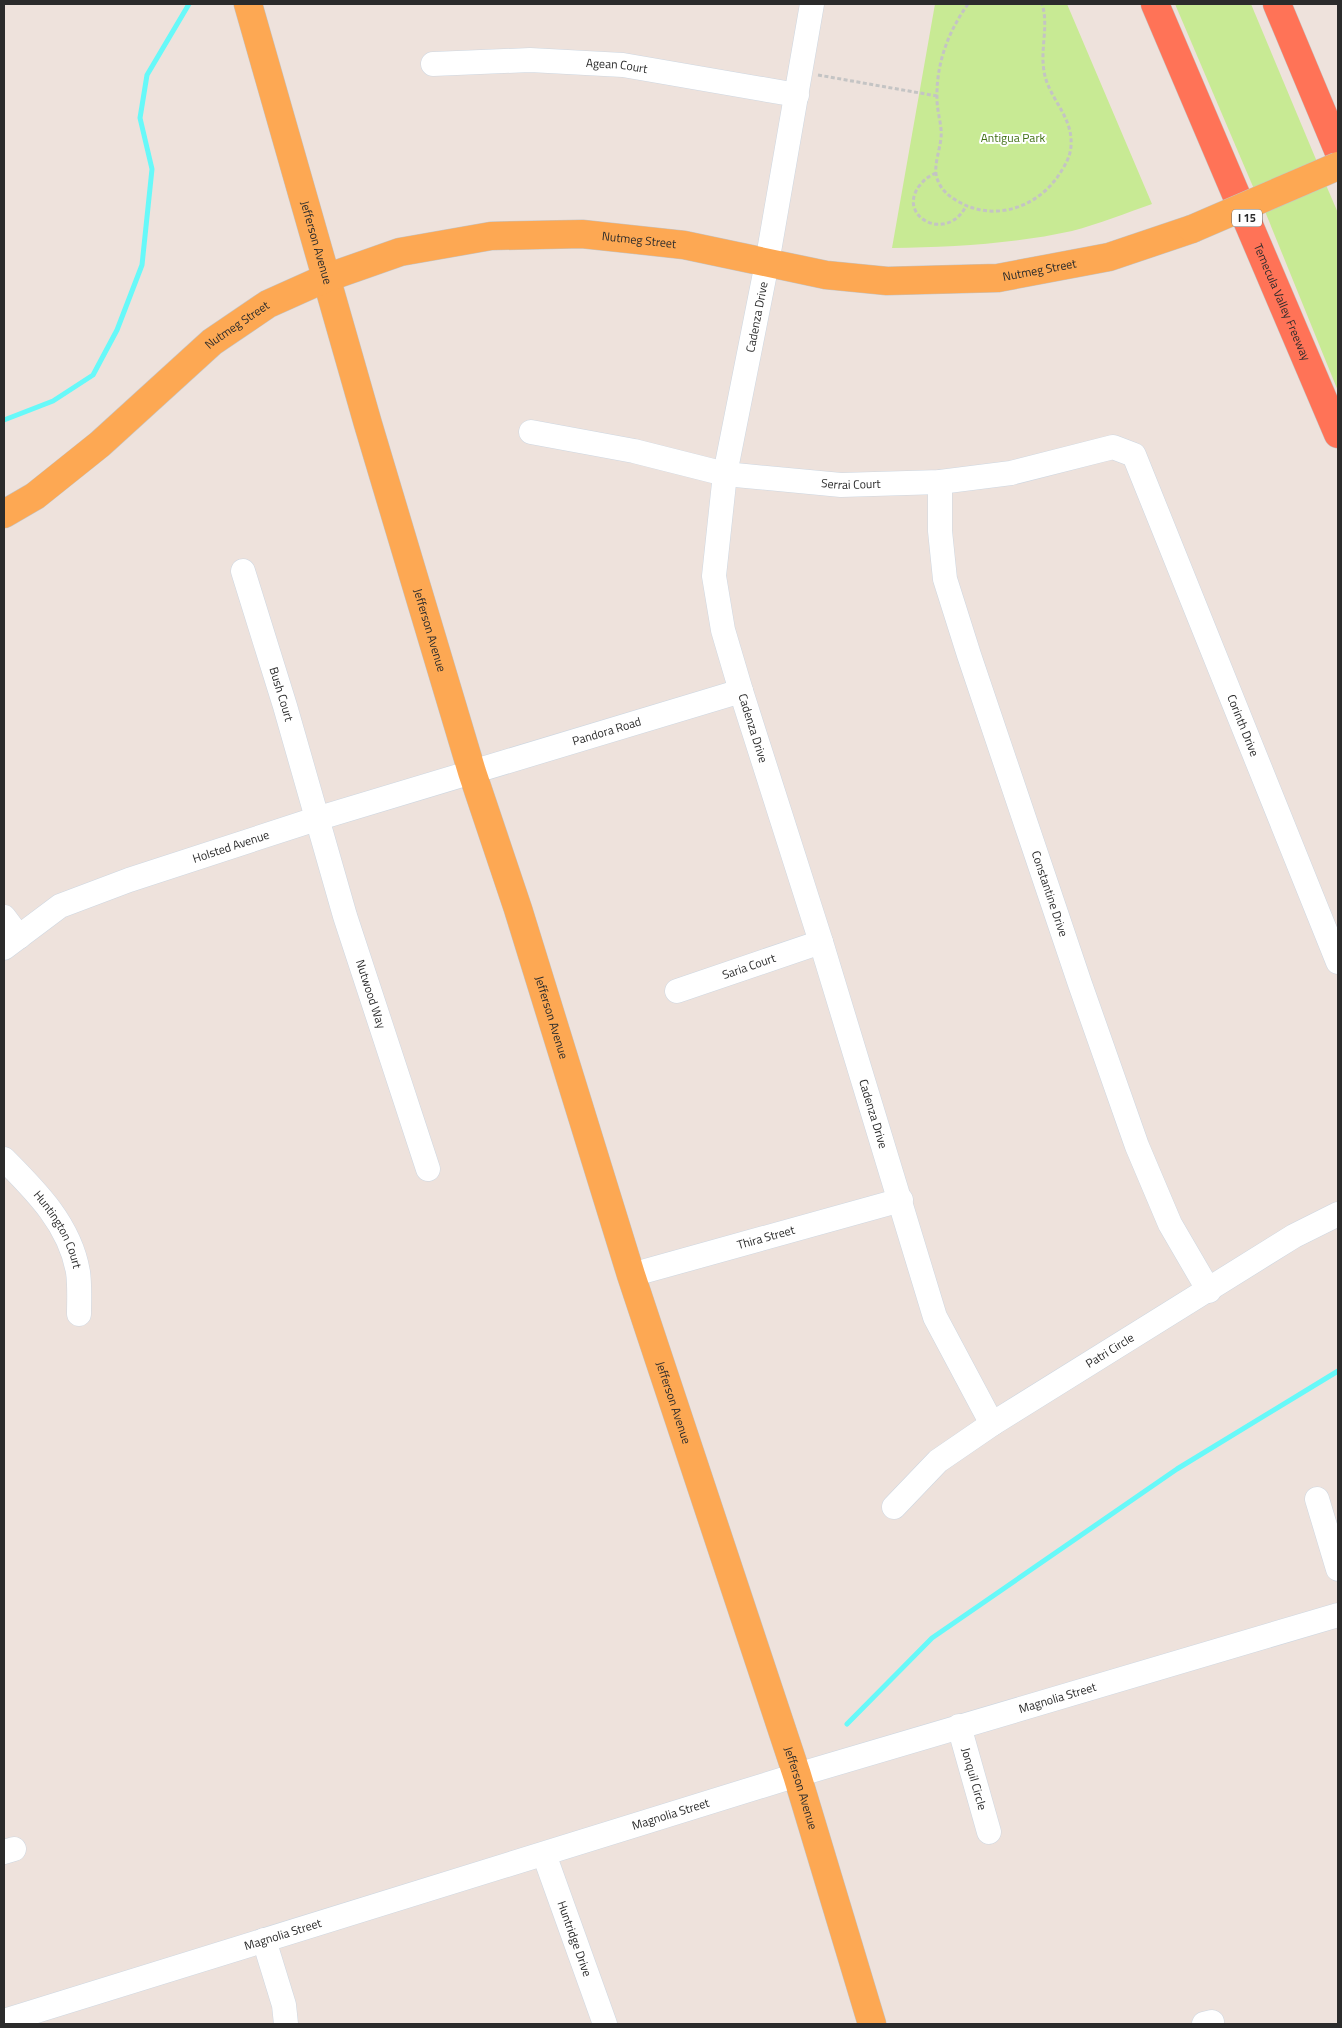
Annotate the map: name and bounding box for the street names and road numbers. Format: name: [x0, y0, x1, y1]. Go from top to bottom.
street label: Agean Court: [585, 53, 650, 78]
street label: Jefferson Avenue: [296, 198, 338, 286]
road number: I 15: [1232, 210, 1262, 227]
street label: Nutmeg Street: [601, 226, 678, 253]
street label: Temecula Valley Freeway: [1249, 240, 1316, 364]
street label: Nutmeg Street: [1001, 253, 1079, 286]
street label: Cadenza Drive: [740, 280, 773, 354]
street label: Nutmeg Street: [200, 295, 274, 353]
street label: Serrai Court: [820, 473, 882, 494]
street label: Jefferson Avenue: [409, 586, 452, 674]
street label: Bush Court: [264, 664, 299, 724]
street label: Cadenza Drive: [733, 691, 773, 765]
street label: Corinth Drive: [1222, 691, 1264, 759]
street label: Pandora Road: [570, 712, 643, 750]
street label: Holsted Avenue: [190, 825, 272, 868]
street label: Constantine Drive: [1027, 848, 1073, 939]
street label: Saria Court: [719, 948, 779, 984]
street label: Nutwood Way: [351, 957, 391, 1031]
street label: Jefferson Avenue: [530, 973, 574, 1061]
street label: Cadenza Drive: [854, 1077, 893, 1151]
street label: Huntington Court: [29, 1186, 87, 1271]
street label: Thira Street: [735, 1220, 798, 1254]
street label: Patri Circle: [1082, 1328, 1138, 1373]
street label: Jefferson Avenue: [651, 1359, 696, 1446]
street label: Magnolia Street: [1016, 1677, 1099, 1718]
street label: Jefferson Avenue: [779, 1744, 823, 1832]
street label: Jonquil Circle: [957, 1745, 992, 1812]
street label: Magnolia Street: [629, 1793, 712, 1835]
street label: Huntridge Drive: [553, 1898, 597, 1979]
street label: Magnolia Street: [242, 1913, 325, 1955]

